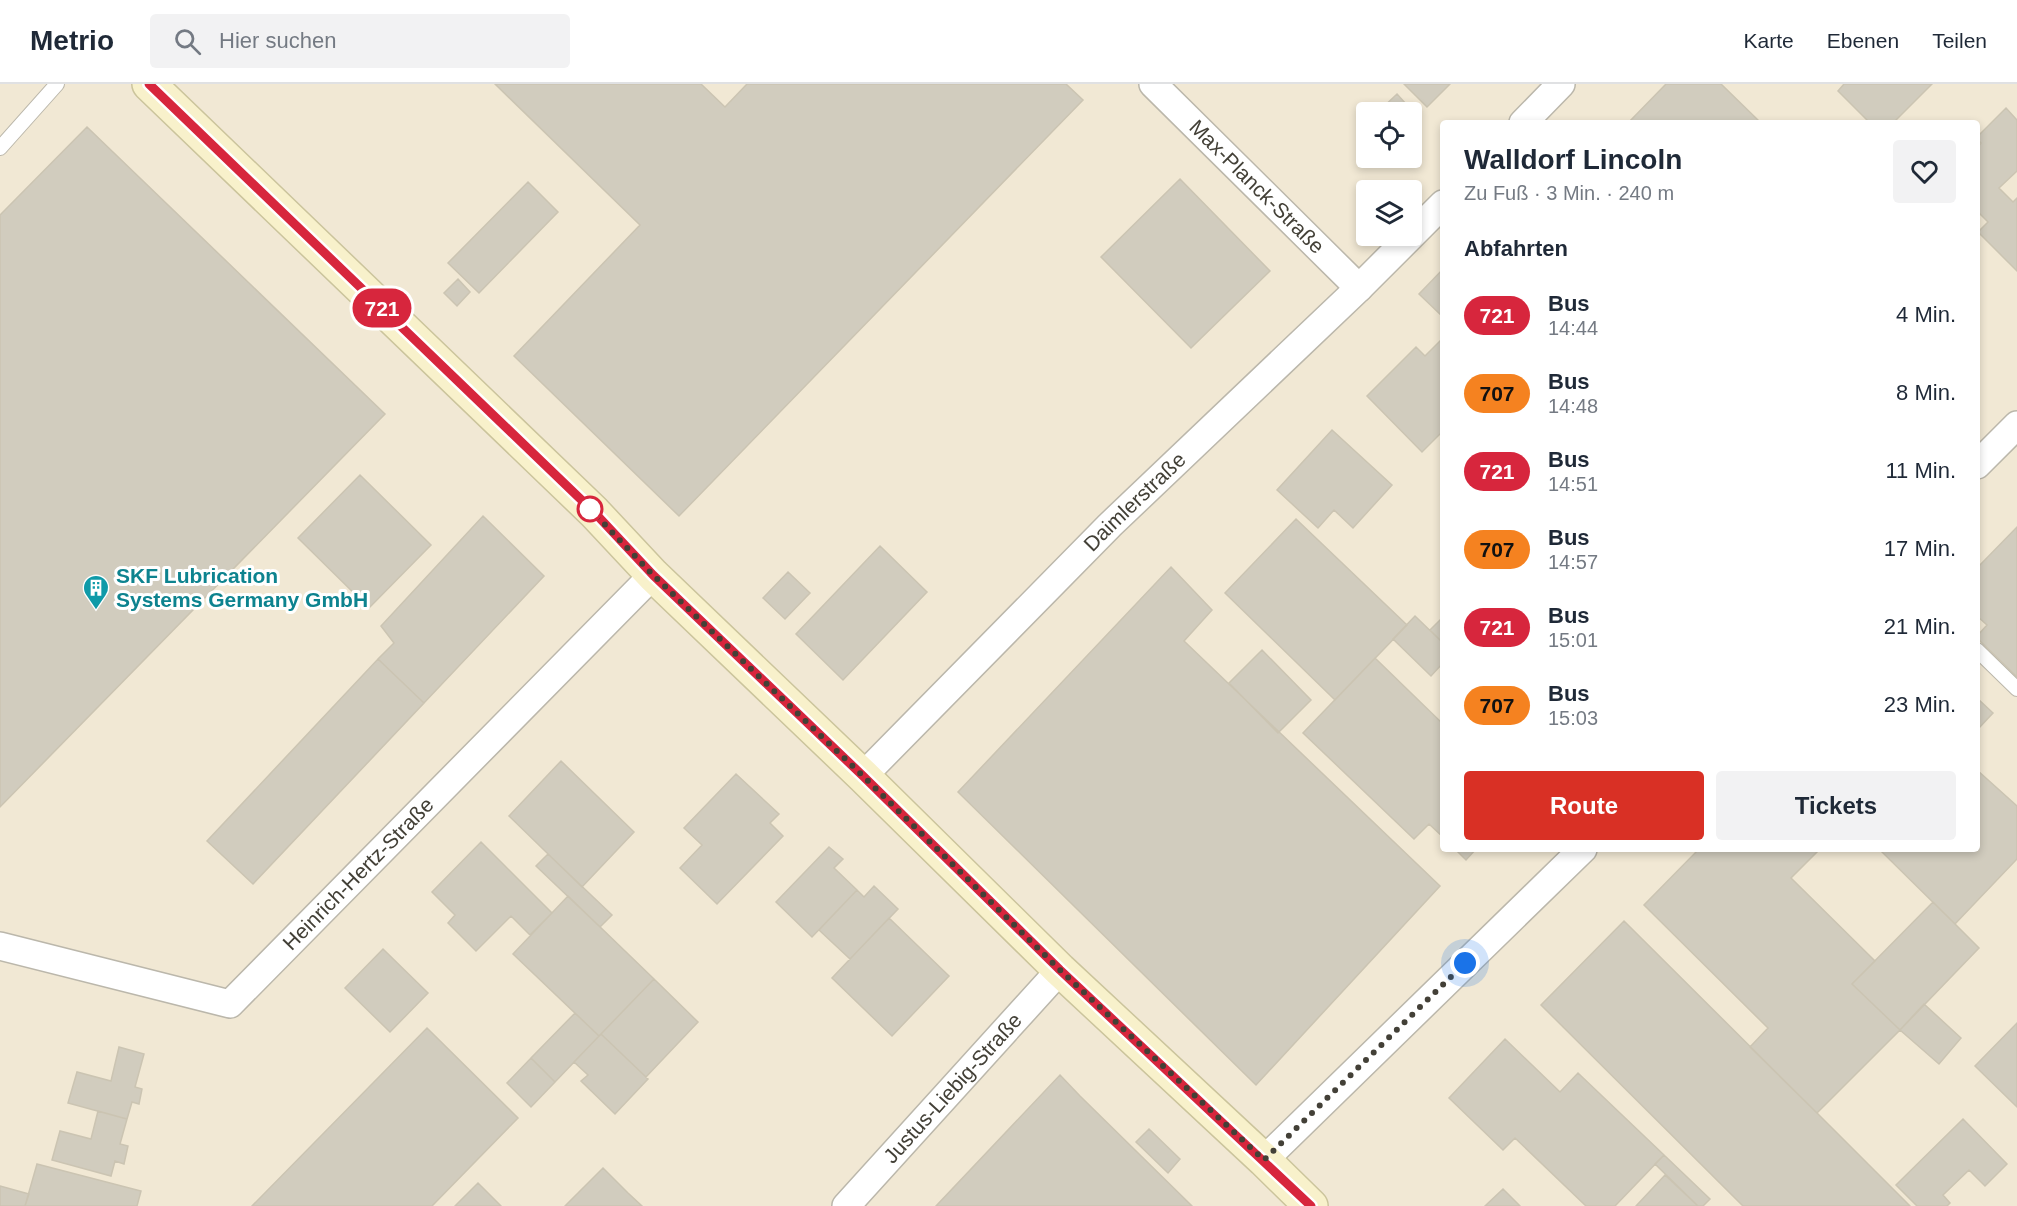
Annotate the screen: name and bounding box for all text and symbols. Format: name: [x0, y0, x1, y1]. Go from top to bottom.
search box: [150, 14, 570, 68]
text: Metrio: [30, 25, 114, 56]
icon: search: [171, 25, 204, 58]
text: Hier suchen: [219, 28, 336, 53]
text: Karte: [1744, 29, 1794, 52]
text: Ebenen: [1827, 29, 1899, 52]
text: Teilen: [1932, 29, 1987, 52]
map controls: [1356, 102, 1422, 246]
button: locate: [1356, 102, 1422, 168]
street label: Max-Planck-Straße: [1185, 115, 1329, 258]
button: heart: [1893, 140, 1956, 203]
text: Walldorf Lincoln: [1464, 144, 1682, 175]
button: layers: [1356, 180, 1422, 246]
text: Zu Fuß · 3 Min. · 240 m: [1464, 182, 1674, 204]
text: Abfahrten: [1464, 236, 1568, 261]
line badge: 721: [348, 288, 416, 328]
text: Bus: [1548, 291, 1590, 316]
text: 721: [364, 297, 400, 320]
text: 4 Min.: [1896, 302, 1956, 327]
text: 721: [1479, 304, 1515, 327]
text: 14:44: [1548, 317, 1598, 339]
text: Bus: [1548, 369, 1590, 394]
text: 8 Min.: [1896, 380, 1956, 405]
text: 707: [1479, 382, 1515, 405]
text: 14:48: [1548, 395, 1598, 417]
street label: Daimlerstraße: [1079, 447, 1190, 556]
text: Bus: [1548, 447, 1590, 472]
text: 11 Min.: [1885, 458, 1956, 483]
text: 721: [1479, 460, 1515, 483]
text: 14:51: [1548, 473, 1598, 495]
unlabelled marker: [577, 496, 603, 522]
text: Bus: [1548, 525, 1590, 550]
text: 17 Min.: [1884, 536, 1956, 561]
text: 707: [1479, 538, 1515, 561]
text: 14:57: [1548, 551, 1598, 573]
place label: SKF Lubrication Systems Germany GmbH: [116, 564, 368, 611]
building icon: SKF Lubrication Systems Germany GmbH: [81, 573, 111, 611]
text: Bus: [1548, 603, 1590, 628]
text: 21 Min.: [1884, 614, 1956, 639]
text: 721: [1479, 616, 1515, 639]
text: 15:01: [1548, 629, 1598, 651]
text: Bus: [1548, 681, 1590, 706]
text: 23 Min.: [1884, 692, 1956, 717]
text: 707: [1479, 694, 1515, 717]
text: 15:03: [1548, 707, 1598, 729]
button: Route: [1464, 771, 1704, 840]
button: Tickets: [1716, 771, 1956, 840]
street label: Heinrich-Hertz-Straße: [278, 793, 438, 954]
your location: [1450, 948, 1480, 978]
street label: Justus-Liebig-Straße: [879, 1008, 1026, 1167]

